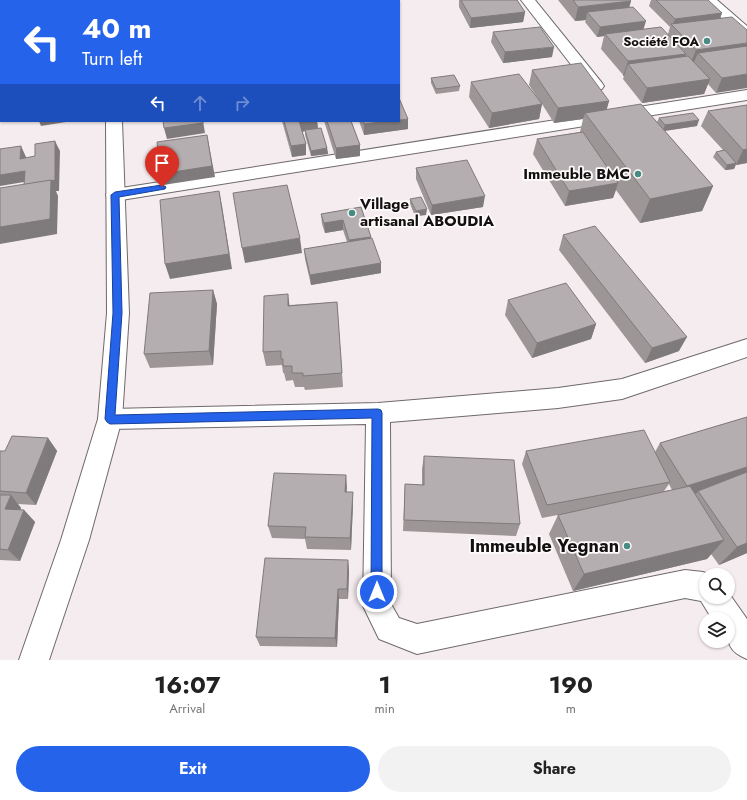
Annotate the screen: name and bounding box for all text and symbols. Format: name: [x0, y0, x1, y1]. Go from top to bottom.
text: 40 m: [82, 8, 151, 49]
icon: left: [16, 16, 68, 68]
place label: Société FOA: [623, 32, 699, 51]
marker: Société FOA: [702, 36, 712, 46]
text: Turn left: [82, 46, 142, 72]
icon: left: [147, 92, 169, 114]
icon: ahead: [189, 92, 211, 114]
icon: right: [231, 92, 253, 114]
pin: [145, 146, 179, 187]
icon: arrive: [151, 152, 173, 174]
place label: Immeuble BMC: [523, 163, 630, 185]
marker: Immeuble BMC: [633, 169, 643, 179]
place label: Village artisanal ABOUDIA: [359, 193, 495, 232]
marker: Village artisanal ABOUDIA: [347, 208, 357, 218]
place label: Immeuble Yegnan: [470, 533, 619, 559]
marker: Immeuble Yegnan: [622, 541, 632, 551]
map controls: [699, 568, 735, 648]
button: search: [699, 568, 735, 604]
position arrow: [356, 571, 398, 613]
button: layers: [699, 612, 735, 648]
text: 16:07: [154, 667, 220, 702]
text: 1: [378, 667, 391, 702]
text: 190: [549, 667, 593, 702]
text: Arrival: [169, 699, 205, 718]
text: min: [374, 699, 395, 718]
text: m: [566, 699, 576, 718]
button: Exit: [16, 746, 370, 792]
button: Share: [378, 746, 731, 792]

